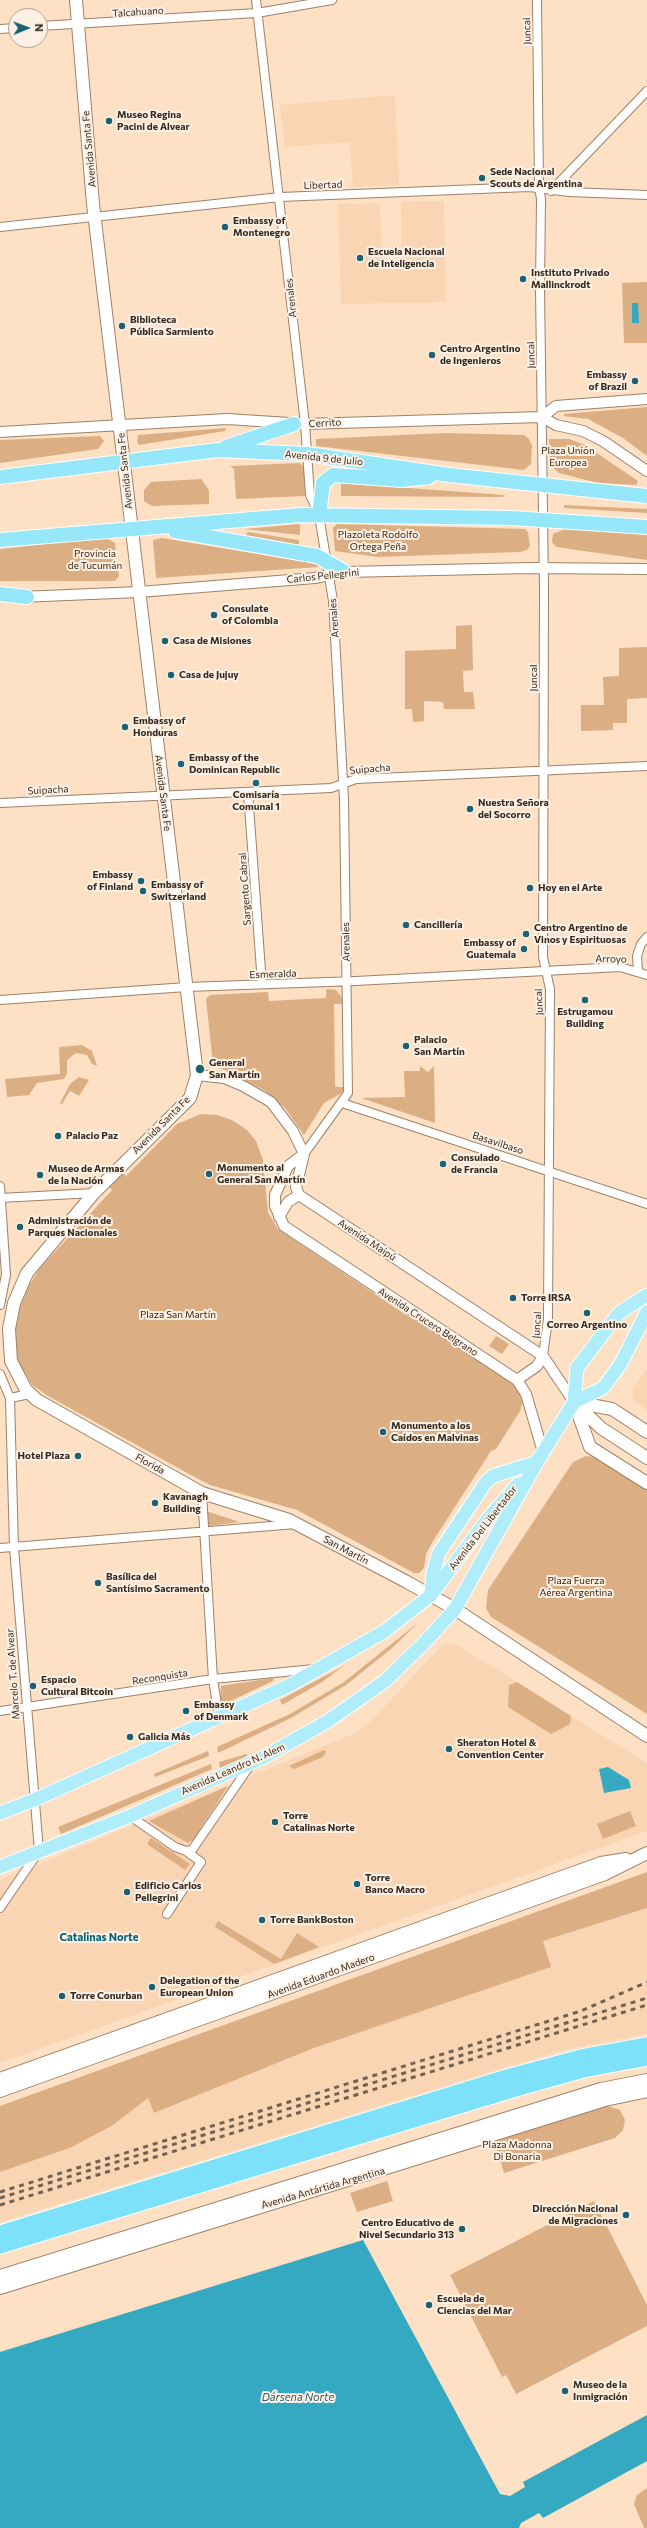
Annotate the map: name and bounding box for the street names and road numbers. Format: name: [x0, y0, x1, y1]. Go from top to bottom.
street label: Talcahuano: [112, 4, 164, 20]
street label: Juncal: [521, 17, 533, 45]
street label: Avenida Santa Fe: [80, 110, 98, 188]
street label: Libertad: [304, 178, 342, 192]
street label: Arenales: [283, 278, 299, 318]
street label: Juncal: [525, 341, 537, 369]
street label: Cerrito: [308, 416, 342, 430]
street label: Avenida Santa Fe: [115, 432, 135, 510]
street label: Avenida 9 de Julio: [284, 448, 364, 468]
street label: Carlos Pellegrini: [286, 566, 360, 586]
street label: Arenales: [327, 598, 341, 638]
street label: Juncal: [528, 665, 540, 691]
street label: Avenida Santa Fe: [152, 754, 174, 832]
street label: Suipacha: [349, 761, 391, 777]
street label: Suipacha: [27, 783, 69, 797]
street label: Sargento Cabral: [236, 852, 254, 926]
street label: Arenales: [340, 922, 352, 962]
street label: Arroyo: [595, 953, 627, 965]
street label: Esmeralda: [249, 967, 297, 981]
street label: Juncal: [533, 988, 545, 1016]
street label: Avenida Santa Fe: [130, 1094, 192, 1156]
street label: Basavilbaso: [471, 1129, 525, 1157]
street label: Avenida Maipú: [336, 1217, 398, 1263]
street label: Avenida Crucero Belgrano: [376, 1285, 480, 1359]
street label: Juncal: [530, 1311, 544, 1339]
street label: Florida: [133, 1451, 167, 1477]
street label: Avenida Del Libertador: [446, 1483, 520, 1573]
street label: San Martín: [321, 1533, 371, 1567]
street label: Marcelo T. de Alvear: [4, 1628, 22, 1720]
street label: Reconquista: [131, 1667, 189, 1687]
street label: Avenida Leandro N. Alem: [179, 1741, 287, 1797]
street label: Avenida Eduardo Madero: [266, 1951, 376, 2001]
street label: Avenida Antártida Argentina: [260, 2165, 386, 2211]

